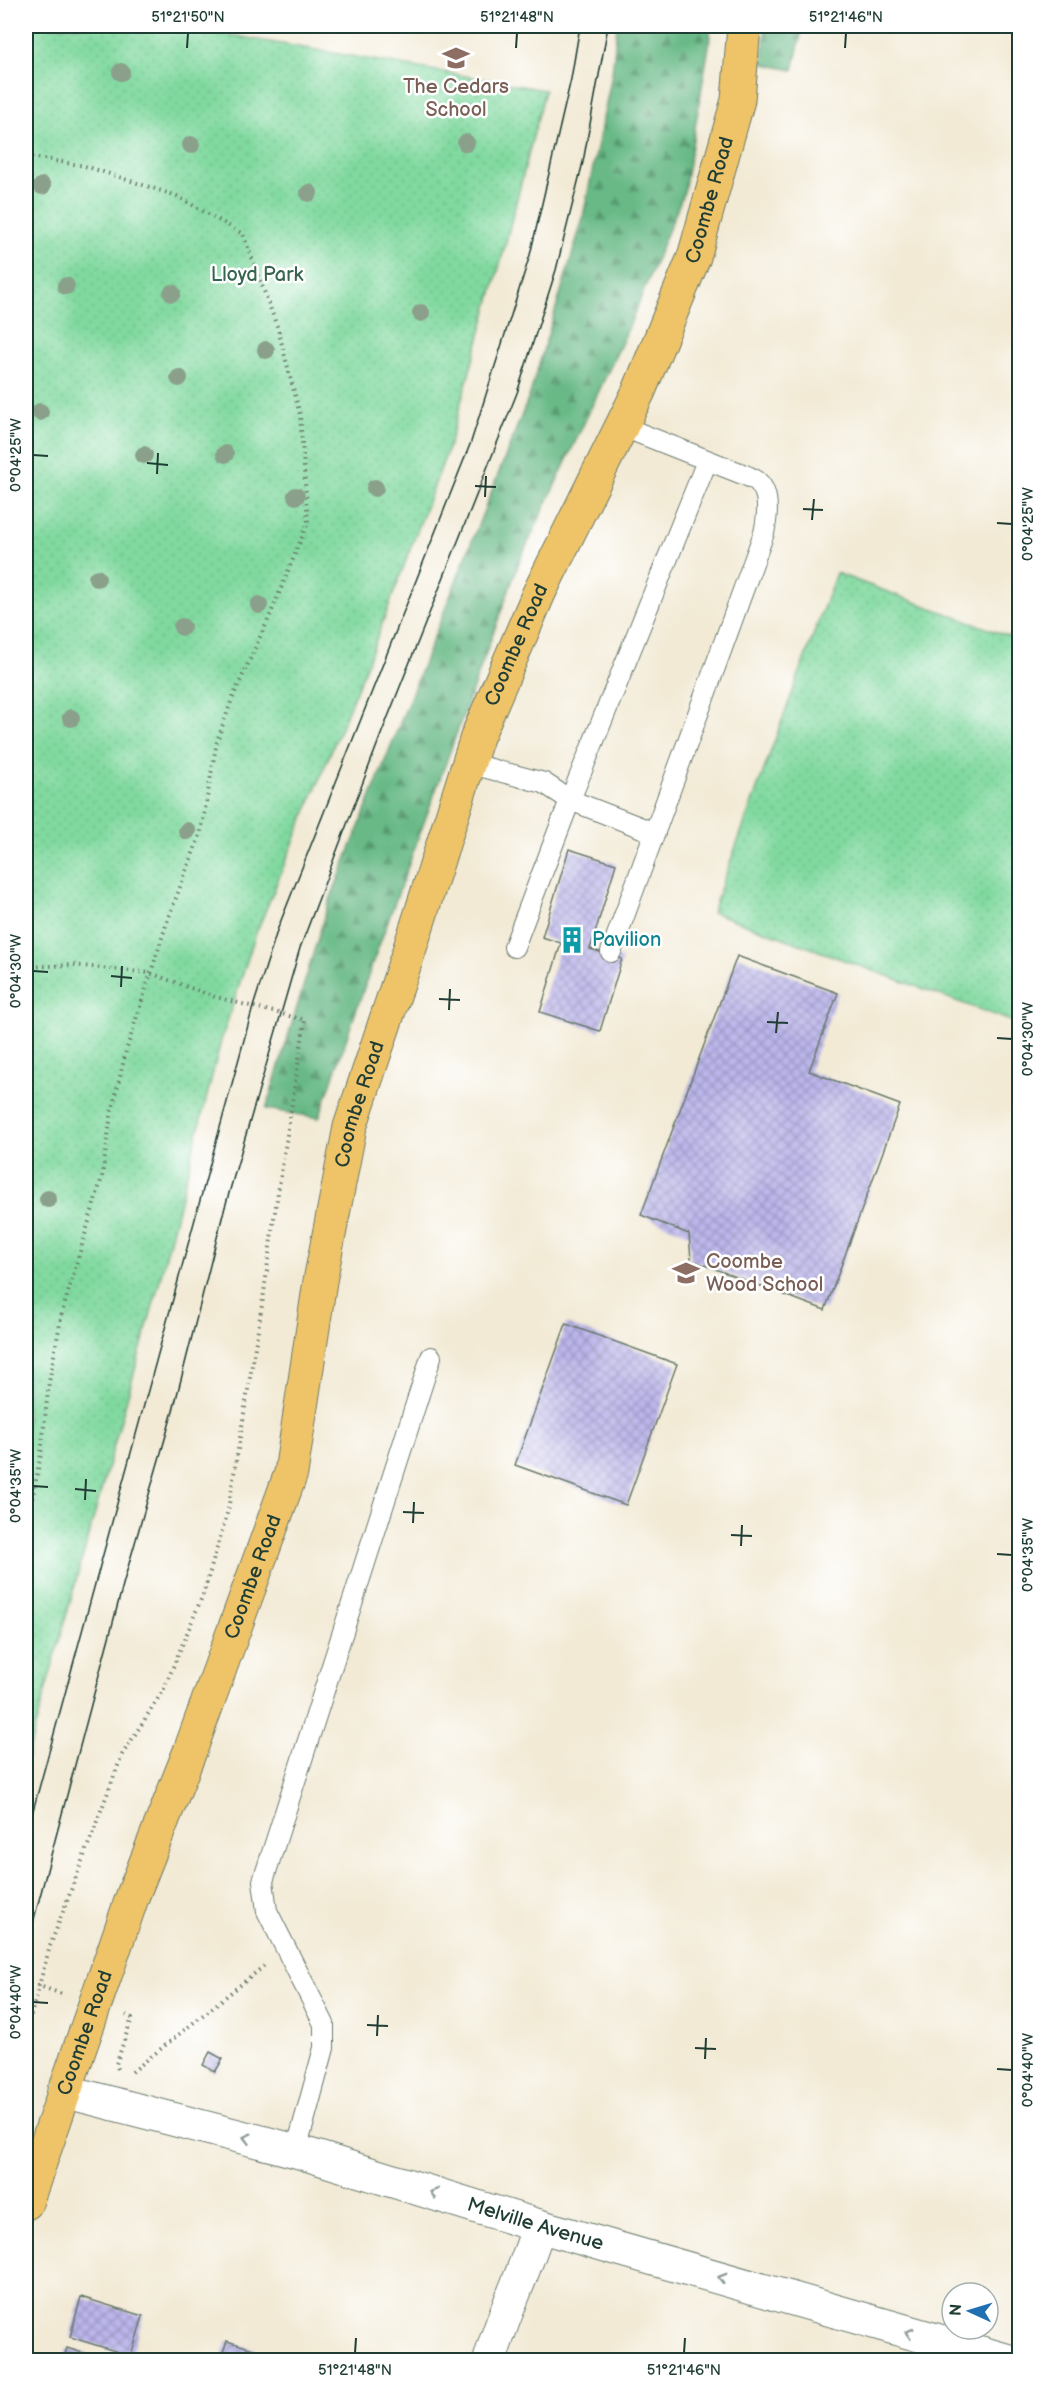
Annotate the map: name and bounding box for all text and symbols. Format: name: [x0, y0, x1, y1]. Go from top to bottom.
text: 51°21'50"N: [151, 8, 225, 27]
text: 51°21'48"N: [480, 8, 554, 27]
text: 51°21'46"N: [809, 8, 883, 27]
school or university icon: The Cedars School: [441, 43, 471, 73]
place label: The Cedars School: [403, 75, 509, 122]
street label: Coombe Road: [681, 134, 739, 266]
park label: Lloyd Park: [211, 263, 303, 287]
text: 0°04'25"W: [7, 418, 26, 492]
text: 0°04'25"W: [1019, 487, 1038, 561]
street label: Coombe Road: [480, 580, 554, 710]
building icon: Pavilion: [557, 925, 587, 955]
place label: Pavilion: [592, 928, 661, 952]
text: 0°04'30"W: [7, 933, 26, 1008]
text: 0°04'30"W: [1019, 1001, 1038, 1076]
street label: Coombe Road: [330, 1038, 390, 1170]
place label: Coombe Wood School: [706, 1250, 823, 1297]
school or university icon: Coombe Wood School: [671, 1258, 701, 1288]
text: 0°04'35"W: [7, 1449, 26, 1523]
street label: Coombe Road: [220, 1512, 287, 1643]
text: 0°04'35"W: [1019, 1518, 1038, 1592]
text: 0°04'40"W: [7, 1965, 26, 2039]
street label: Coombe Road: [52, 1967, 118, 2099]
text: 0°04'40"W: [1019, 2033, 1038, 2107]
one-way arrow: [242, 2133, 252, 2146]
one-way arrow: [429, 2188, 440, 2201]
street label: Melville Avenue: [464, 2193, 606, 2256]
one-way arrow: [717, 2273, 727, 2286]
north arrow: [940, 2281, 1000, 2341]
text: N: [947, 2303, 966, 2317]
one-way arrow: [904, 2328, 915, 2340]
text: 51°21'48"N: [318, 2361, 392, 2380]
text: 51°21'46"N: [647, 2361, 721, 2380]

